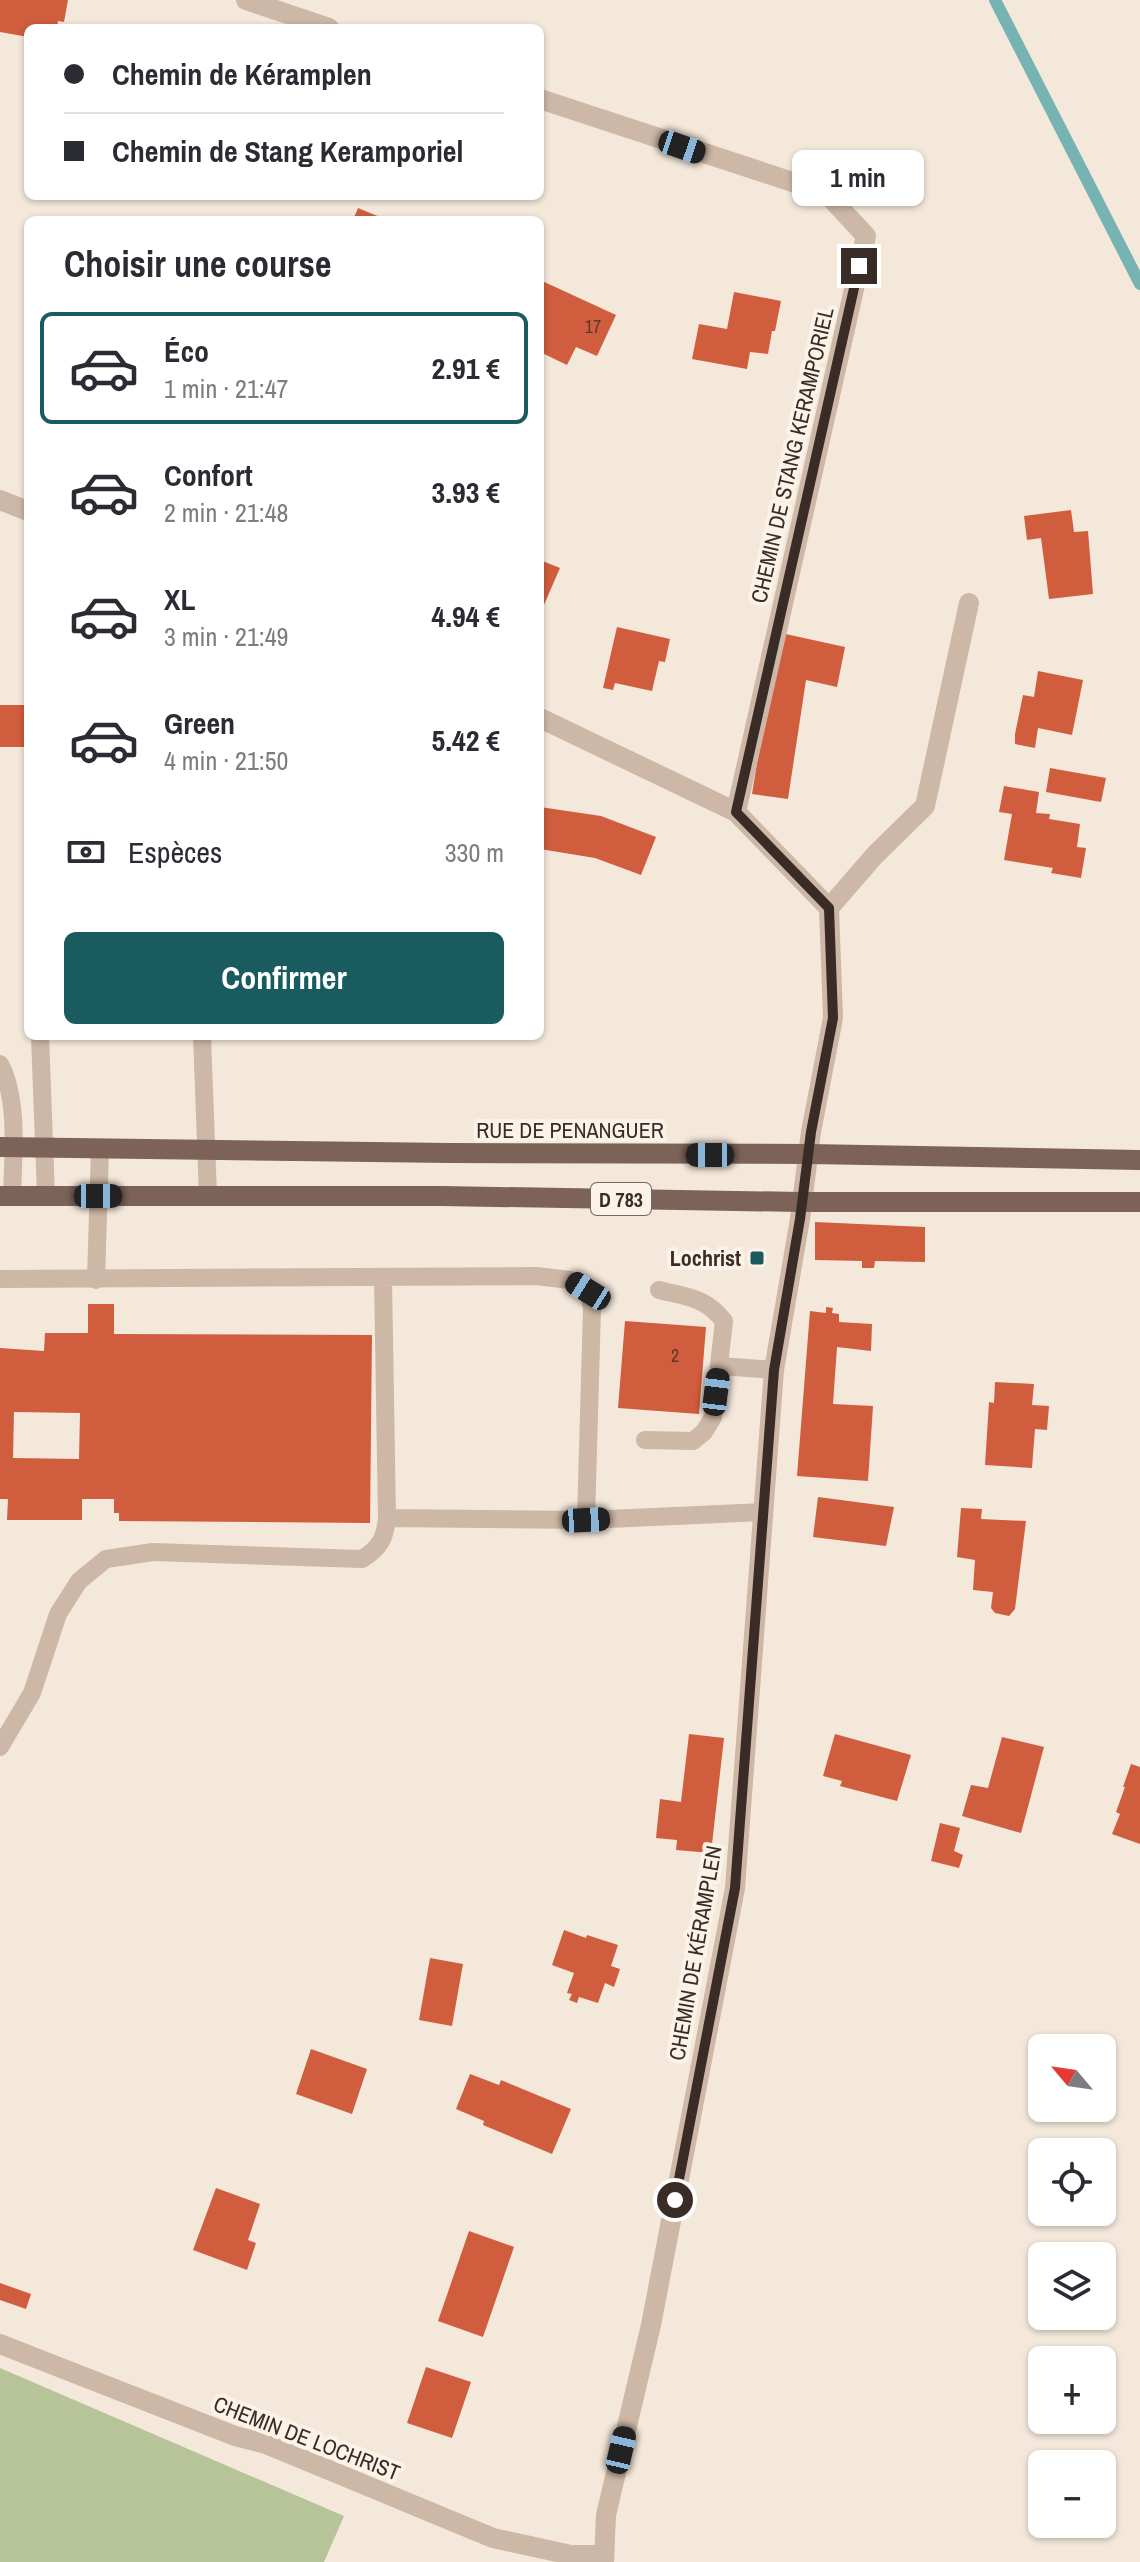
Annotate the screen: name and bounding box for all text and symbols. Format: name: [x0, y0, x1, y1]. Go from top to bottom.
text: Chemin de Kéramplen: [112, 54, 372, 94]
car: [655, 128, 709, 166]
text: Chemin de Stang Keramporiel: [112, 131, 463, 171]
callout: 1 min: [793, 150, 925, 206]
text: 1 min: [830, 160, 886, 195]
text: Choisir une course: [64, 240, 331, 288]
route end: [841, 248, 877, 284]
street label: CHEMIN DE STANG KERAMPORIEL: [743, 304, 841, 606]
house number: 17: [585, 314, 601, 339]
text: Éco: [164, 331, 209, 371]
icon: car: [68, 332, 140, 404]
text: 2.91 €: [432, 348, 500, 388]
text: 1 min · 21:47: [164, 371, 288, 406]
text: Confort: [164, 455, 253, 495]
icon: car: [68, 456, 140, 528]
text: 3.93 €: [432, 472, 500, 512]
text: 2 min · 21:48: [164, 495, 288, 530]
text: XL: [164, 579, 195, 619]
icon: car: [68, 580, 140, 652]
text: 4.94 €: [432, 596, 500, 636]
text: 3 min · 21:49: [164, 619, 288, 654]
text: Green: [164, 703, 235, 743]
icon: car: [68, 704, 140, 776]
text: 5.42 €: [432, 720, 500, 760]
text: 4 min · 21:50: [164, 743, 288, 778]
icon: cash: [64, 830, 108, 874]
text: Espèces: [128, 832, 222, 872]
text: 330 m: [445, 835, 504, 870]
button: Confirmer: [64, 932, 504, 1024]
street label: RUE DE PENANGUER: [476, 1115, 664, 1145]
car: [686, 1143, 734, 1167]
road number: D 783: [591, 1183, 651, 1215]
car: [74, 1184, 122, 1208]
place label: Lochrist: [670, 1243, 741, 1273]
marker: Lochrist: [748, 1249, 766, 1267]
car: [561, 1268, 615, 1314]
house number: 2: [671, 1343, 679, 1368]
car: [701, 1367, 731, 1417]
car: [561, 1507, 611, 1533]
street label: CHEMIN DE KÉRAMPLEN: [661, 1843, 729, 2063]
north arrow: [1028, 2034, 1116, 2122]
map controls: [1028, 2034, 1116, 2538]
button: locate: [1028, 2138, 1116, 2226]
route start: [657, 2182, 693, 2218]
button: layers: [1028, 2242, 1116, 2330]
button: +: [1028, 2346, 1116, 2434]
street label: CHEMIN DE LOCHRIST: [209, 2389, 405, 2487]
car: [604, 2424, 638, 2476]
button: −: [1028, 2450, 1116, 2538]

